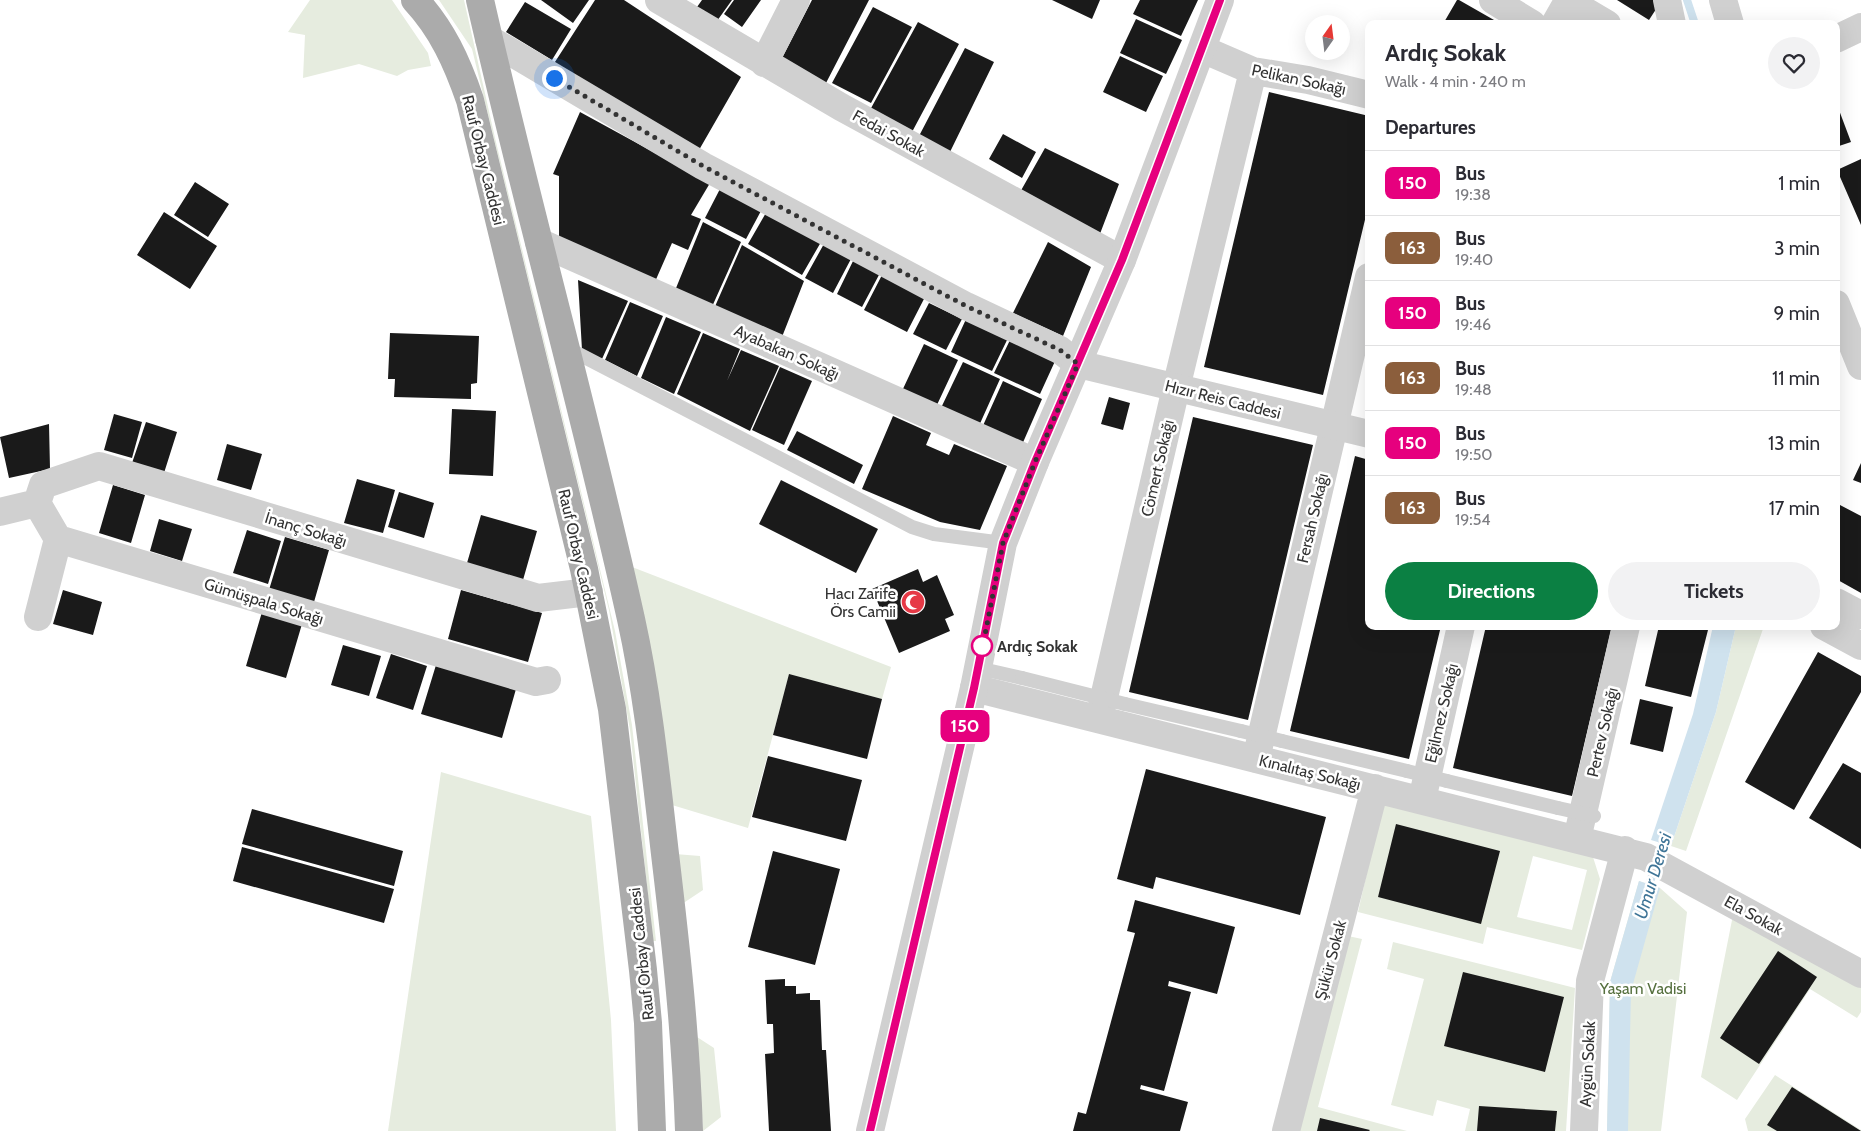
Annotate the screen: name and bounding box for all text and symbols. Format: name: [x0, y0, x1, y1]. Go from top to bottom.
north arrow: [1305, 15, 1350, 60]
map controls: [1305, 15, 1350, 60]
button: heart: [1768, 37, 1820, 89]
text: Ardıç Sokak: [1385, 38, 1506, 67]
street label: Pelikan Sokağı: [1250, 60, 1348, 99]
your location: [542, 66, 567, 91]
text: Walk · 4 min · 240 m: [1385, 72, 1526, 91]
street label: Rauf Orbay Caddesi: [458, 93, 509, 227]
street label: Fedai Sokak: [849, 106, 929, 161]
text: Departures: [1385, 116, 1476, 139]
text: Bus: [1455, 162, 1485, 185]
text: 150: [1398, 172, 1427, 194]
text: 1 min: [1778, 172, 1820, 195]
text: 19:38: [1455, 185, 1491, 204]
text: Bus: [1455, 227, 1485, 250]
text: 163: [1399, 237, 1426, 259]
text: 3 min: [1774, 237, 1820, 260]
text: 19:40: [1455, 250, 1493, 269]
text: Bus: [1455, 292, 1485, 315]
text: 150: [1398, 302, 1427, 324]
text: 9 min: [1774, 302, 1820, 325]
text: 19:46: [1455, 315, 1491, 334]
street label: Ayabakan Sokağı: [731, 321, 842, 384]
text: Bus: [1455, 357, 1485, 380]
text: 163: [1399, 367, 1426, 389]
text: 11 min: [1772, 367, 1820, 390]
street label: Hızır Reis Caddesi: [1163, 376, 1283, 423]
text: 19:48: [1455, 380, 1492, 399]
street label: Cömert Sokağı: [1137, 418, 1178, 518]
text: Bus: [1455, 422, 1485, 445]
text: 150: [1398, 432, 1427, 454]
text: 13 min: [1768, 432, 1820, 455]
text: 19:50: [1455, 445, 1492, 464]
street label: Fersah Sokağı: [1293, 471, 1332, 565]
street label: Rauf Orbay Caddesi: [554, 487, 603, 621]
text: Bus: [1455, 487, 1485, 510]
text: 163: [1399, 497, 1426, 519]
text: 17 min: [1769, 497, 1820, 520]
street label: İnanç Sokağı: [263, 508, 349, 551]
text: 19:54: [1455, 510, 1491, 529]
button: Directions: [1385, 562, 1598, 620]
button: Tickets: [1608, 562, 1820, 620]
street label: Gümüşpala Sokağı: [202, 574, 326, 629]
place label: Hacı Zarife Örs Camii: [825, 584, 896, 621]
mosque icon: Hacı Zarife Örs Camii: [900, 589, 926, 615]
marker: Ardıç Sokak: [971, 635, 993, 657]
place label: Ardıç Sokak: [997, 637, 1078, 656]
street label: Eğilmez Sokağı: [1421, 661, 1462, 765]
street label: Pertev Sokağı: [1583, 685, 1622, 779]
line badge: 150: [936, 710, 994, 742]
text: 150: [950, 715, 980, 737]
street label: Kınalıtaş Sokağı: [1257, 751, 1363, 794]
water label: Umur Deresi: [1629, 829, 1677, 922]
street label: Rauf Orbay Caddesi: [625, 887, 658, 1021]
street label: Ela Sokak: [1721, 892, 1787, 940]
street label: Şükür Sokak: [1311, 917, 1350, 1002]
park label: Yaşam Vadisi: [1599, 979, 1686, 998]
street label: Aygün Sokak: [1576, 1020, 1599, 1108]

